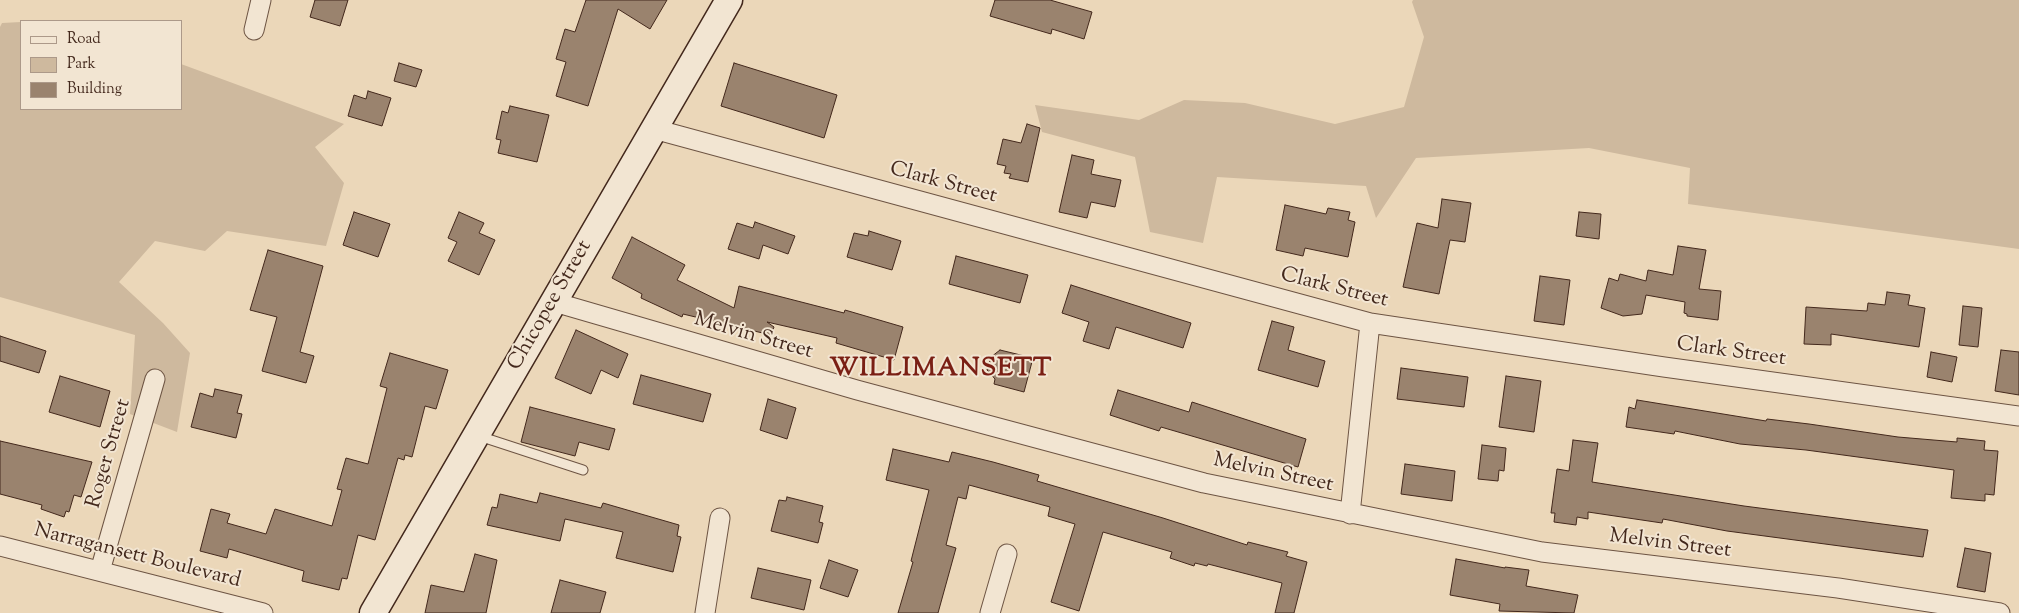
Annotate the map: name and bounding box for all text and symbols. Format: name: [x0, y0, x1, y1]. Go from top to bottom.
legend: [20, 20, 182, 110]
text: Road: [67, 29, 101, 50]
text: Park: [67, 54, 96, 75]
text: Building: [67, 79, 122, 100]
street label: Clark Street: [887, 158, 999, 210]
street label: Chicopee Street: [504, 237, 598, 375]
street label: Clark Street: [1278, 263, 1390, 315]
street label: Melvin Street: [691, 308, 815, 366]
street label: Clark Street: [1675, 333, 1787, 373]
district label: WILLIMANSETT: [828, 355, 1054, 387]
street label: Roger Street: [82, 396, 138, 512]
street label: Melvin Street: [1211, 449, 1335, 499]
street label: Narragansett Boulevard: [31, 519, 243, 595]
street label: Melvin Street: [1608, 525, 1732, 565]

